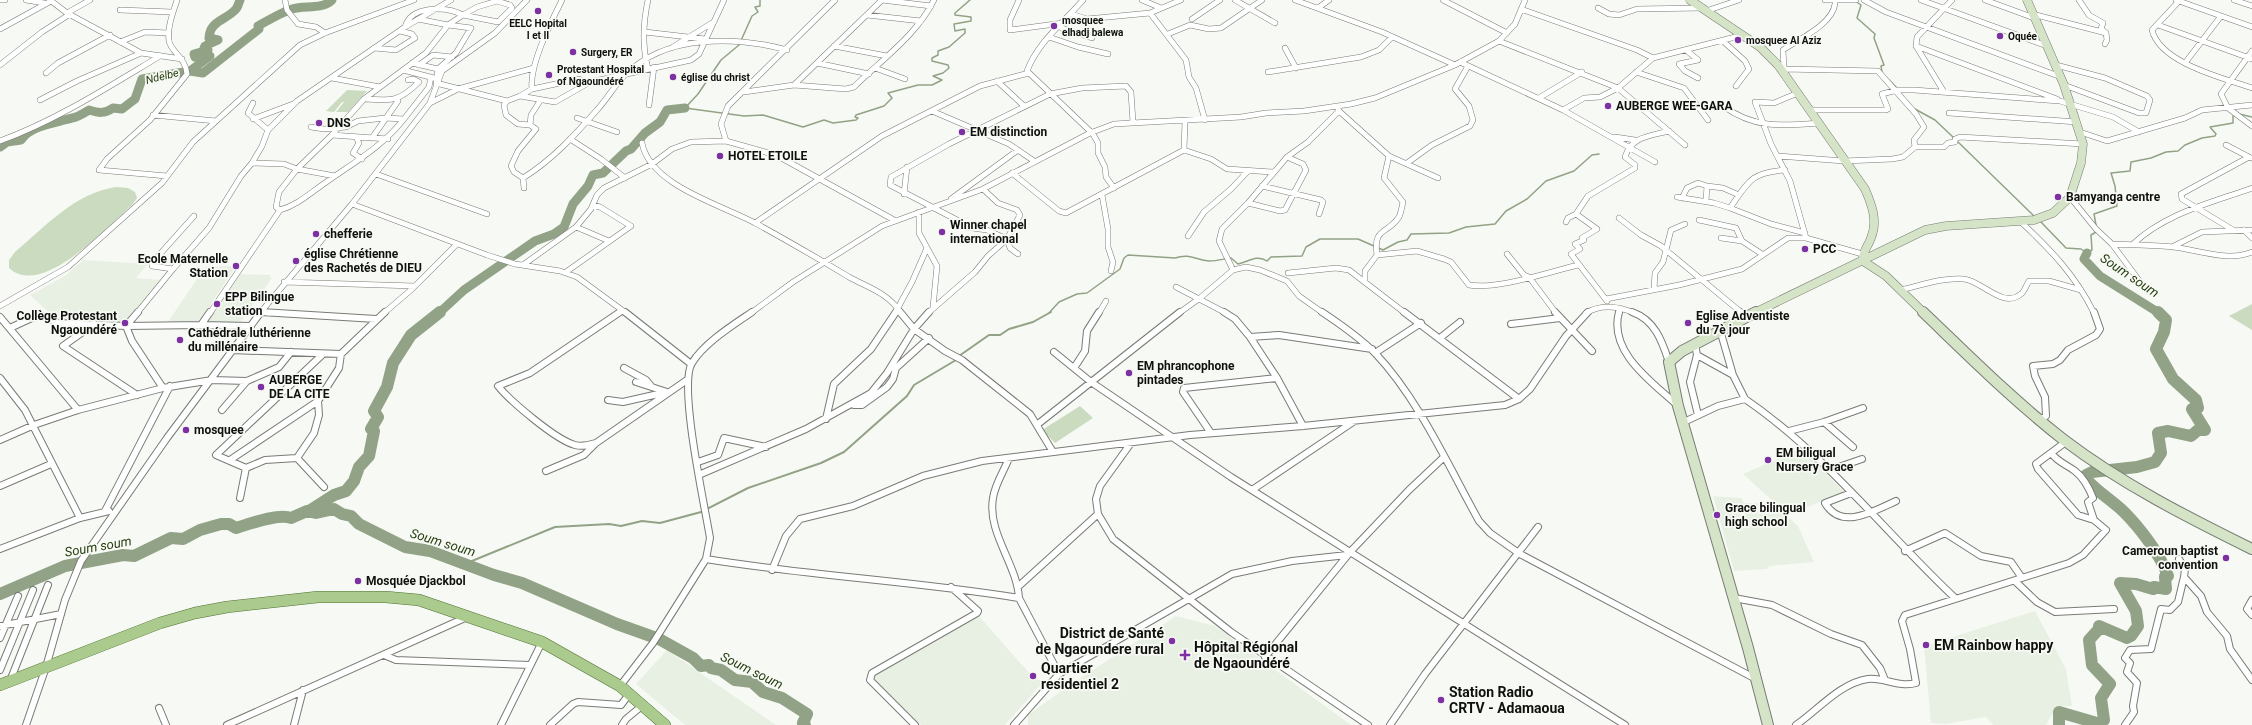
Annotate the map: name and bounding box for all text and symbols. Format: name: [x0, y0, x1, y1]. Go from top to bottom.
marker: EELC Hopital I et II: [533, 6, 543, 16]
place label: mosquee elhadj balewa: [1062, 15, 1124, 38]
place label: EELC Hopital I et II: [509, 18, 567, 41]
marker: mosquee elhadj balewa: [1049, 21, 1059, 31]
marker: Oquée: [1995, 31, 2005, 41]
place label: Oquée: [2008, 31, 2038, 42]
marker: mosquee Al Aziz: [1733, 35, 1743, 45]
place label: mosquee Al Aziz: [1746, 35, 1821, 46]
marker: Surgery, ER: [568, 47, 578, 57]
place label: Surgery, ER: [581, 47, 633, 59]
place label: Protestant Hospital of Ngaoundéré: [557, 64, 645, 87]
water label: Ndelbe: [144, 66, 180, 87]
marker: Protestant Hospital of Ngaoundéré: [544, 70, 554, 80]
marker: église du christ: [668, 72, 678, 82]
place label: église du christ: [681, 72, 750, 83]
place label: AUBERGE WEE-GARA: [1616, 99, 1734, 113]
marker: AUBERGE WEE-GARA: [1603, 101, 1613, 111]
place label: DNS: [327, 116, 351, 130]
marker: DNS: [314, 118, 324, 128]
place label: EM distinction: [970, 125, 1048, 139]
marker: EM distinction: [957, 127, 967, 137]
place label: HOTEL ETOILE: [728, 149, 807, 163]
marker: HOTEL ETOILE: [715, 151, 725, 161]
place label: Bamyanga centre: [2066, 190, 2161, 204]
marker: Bamyanga centre: [2053, 192, 2063, 202]
place label: Winner chapel international: [950, 218, 1027, 246]
place label: chefferie: [324, 227, 373, 241]
marker: Winner chapel international: [937, 227, 947, 237]
marker: chefferie: [311, 229, 321, 239]
place label: PCC: [1813, 242, 1837, 256]
marker: PCC: [1800, 244, 1810, 254]
place label: église Chrétienne des Rachetés de DIEU: [304, 247, 422, 275]
water label: Soum soum: [2098, 250, 2162, 301]
place label: Ecole Maternelle Station: [138, 252, 229, 280]
marker: église Chrétienne des Rachetés de DIEU: [291, 256, 301, 266]
marker: Ecole Maternelle Station: [231, 261, 241, 271]
place label: EPP Bilingue station: [225, 290, 295, 318]
marker: EPP Bilingue station: [212, 299, 222, 309]
place label: Collège Protestant Ngaoundéré: [17, 309, 118, 337]
place label: Eglise Adventiste du 7è jour: [1696, 309, 1790, 337]
marker: Collège Protestant Ngaoundéré: [120, 318, 130, 328]
marker: Eglise Adventiste du 7è jour: [1683, 318, 1693, 328]
place label: Cathédrale luthérienne du millénaire: [188, 326, 311, 354]
marker: Cathédrale luthérienne du millénaire: [175, 335, 185, 345]
place label: EM phrancophone pintades: [1137, 359, 1235, 387]
marker: EM phrancophone pintades: [1124, 368, 1134, 378]
place label: AUBERGE DE LA CITE: [269, 373, 330, 401]
marker: AUBERGE DE LA CITE: [256, 382, 266, 392]
place label: mosquee: [194, 423, 244, 437]
marker: mosquee: [181, 425, 191, 435]
place label: EM biligual Nursery Grace: [1776, 446, 1854, 474]
marker: EM biligual Nursery Grace: [1763, 455, 1773, 465]
place label: Grace bilingual high school: [1725, 501, 1806, 529]
marker: Grace bilingual high school: [1712, 510, 1722, 520]
water label: Soum soum: [408, 525, 477, 560]
water label: Soum soum: [64, 533, 133, 560]
place label: Cameroun baptist convention: [2122, 544, 2218, 572]
marker: Cameroun baptist convention: [2221, 553, 2231, 563]
place label: Mosquée Djackbol: [366, 574, 466, 588]
marker: Mosquée Djackbol: [353, 576, 363, 586]
place label: District de Santé de Ngaoundere rural: [1036, 625, 1164, 657]
marker: District de Santé de Ngaoundere rural: [1167, 636, 1177, 646]
place label: EM Rainbow happy: [1934, 637, 2054, 653]
place label: Hôpital Régional de Ngaoundéré: [1194, 639, 1298, 671]
marker: EM Rainbow happy: [1921, 640, 1931, 650]
water label: Soum soum: [718, 649, 785, 692]
marker: Hôpital Régional de Ngaoundéré: [1179, 649, 1191, 661]
place label: Quartier residentiel 2: [1041, 660, 1119, 692]
marker: Quartier residentiel 2: [1028, 671, 1038, 681]
place label: Station Radio CRTV - Adamaoua: [1449, 684, 1565, 716]
marker: Station Radio CRTV - Adamaoua: [1436, 695, 1446, 705]

